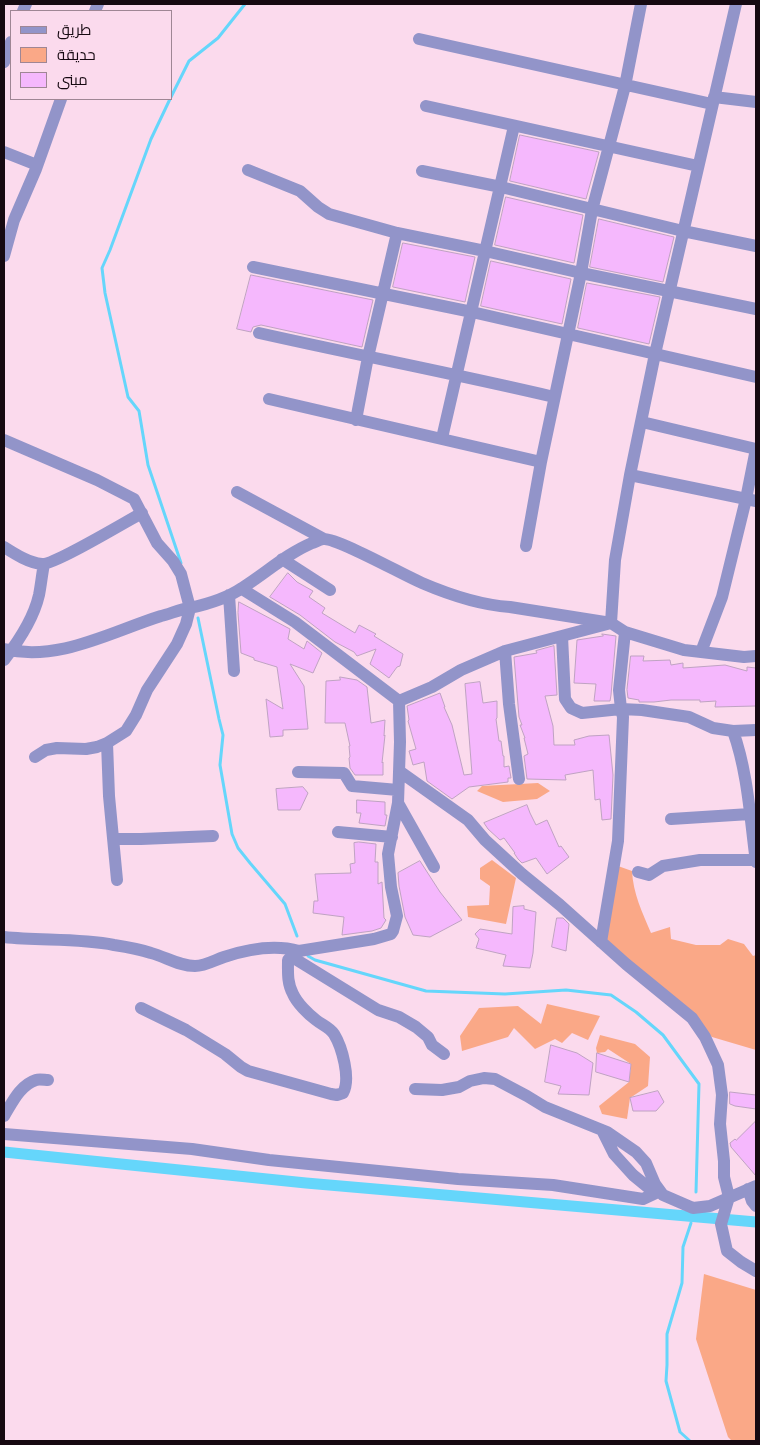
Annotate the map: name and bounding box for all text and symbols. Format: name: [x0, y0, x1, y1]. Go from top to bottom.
legend: [10, 10, 172, 100]
text: طريق: [57, 21, 91, 39]
text: حديقة: [57, 46, 96, 64]
text: مبنى: [57, 71, 88, 89]

